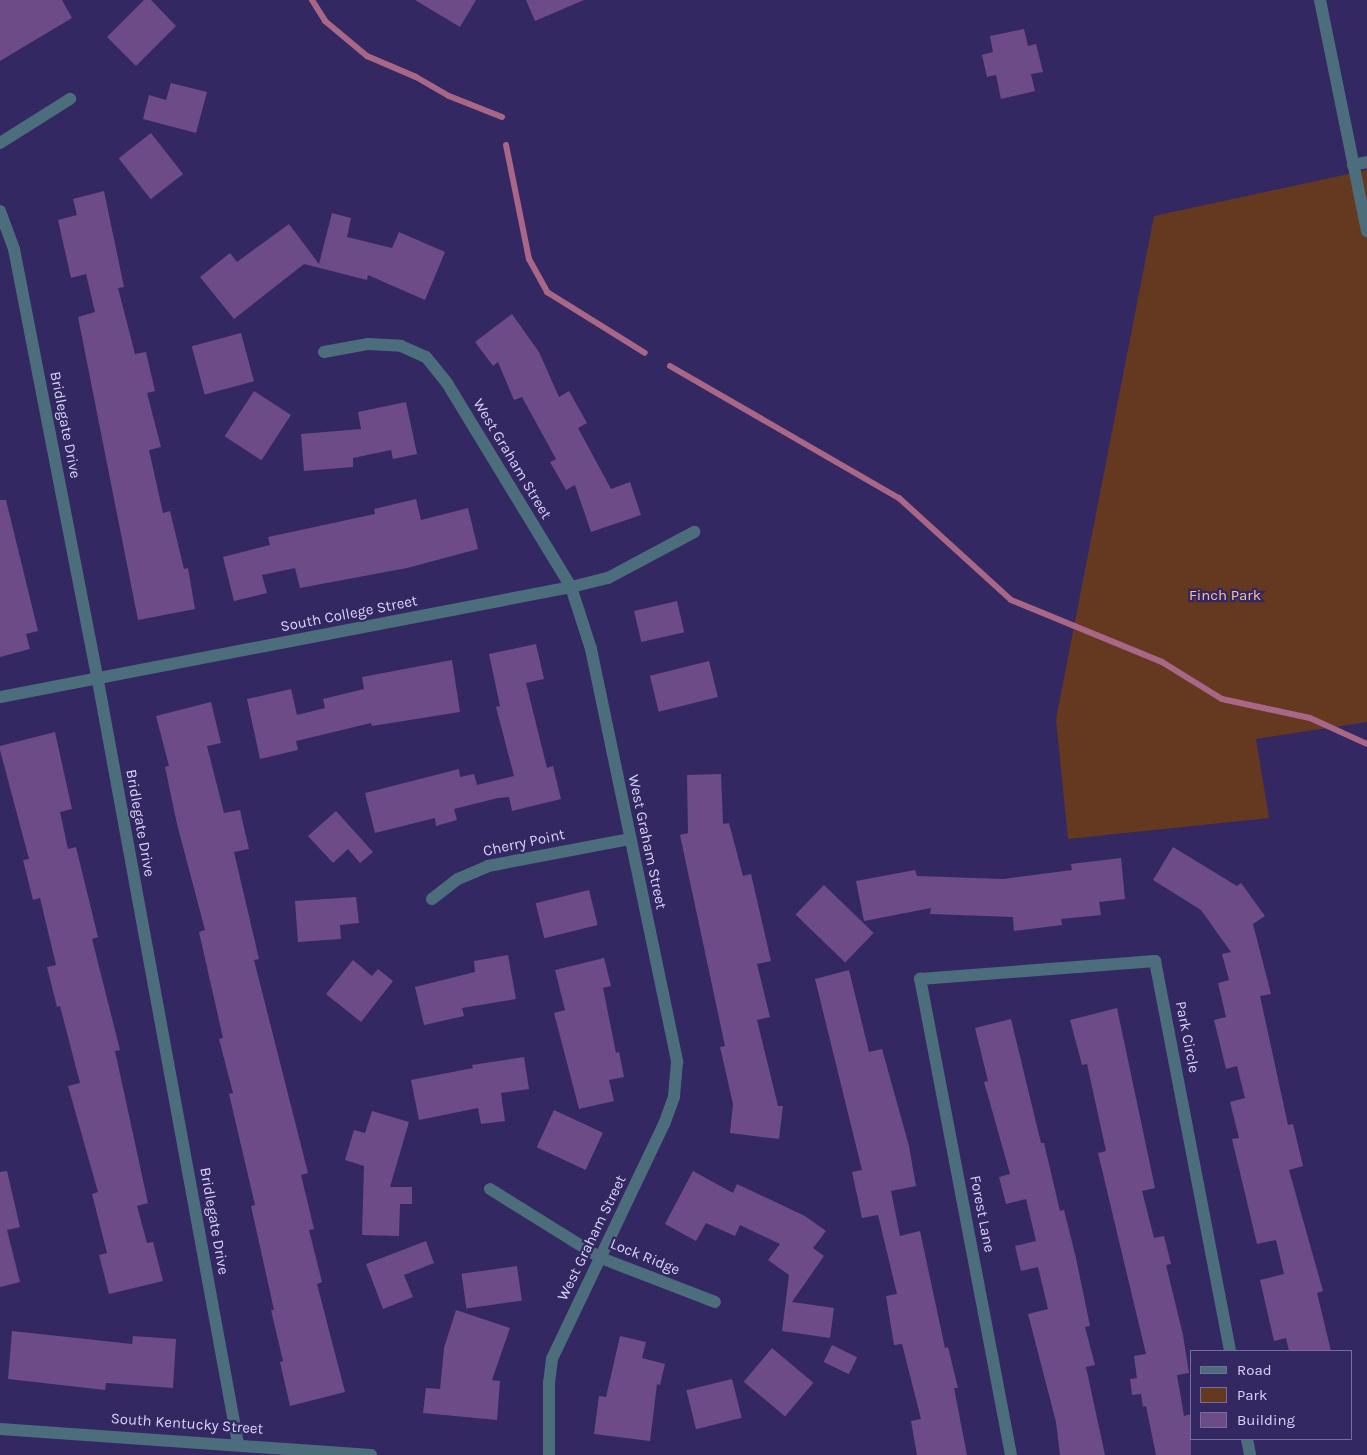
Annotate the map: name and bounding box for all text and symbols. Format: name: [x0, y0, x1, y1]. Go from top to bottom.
street label: Bridlegate Drive: [46, 370, 84, 480]
street label: West Graham Street: [469, 396, 555, 522]
park label: Finch Park: [1189, 587, 1261, 605]
street label: South College Street: [279, 592, 419, 636]
street label: Bridlegate Drive: [122, 768, 158, 878]
street label: West Graham Street: [624, 773, 670, 911]
street label: Cherry Point: [482, 826, 566, 860]
street label: Park Circle: [1171, 1000, 1203, 1074]
street label: Bridlegate Drive: [196, 1166, 232, 1276]
street label: West Graham Street: [554, 1172, 630, 1304]
street label: Forest Lane: [966, 1174, 998, 1254]
street label: Lock Ridge: [607, 1235, 683, 1279]
legend: [1190, 1350, 1352, 1440]
text: Road: [1237, 1361, 1272, 1379]
text: Park: [1237, 1386, 1267, 1404]
street label: South Kentucky Street: [110, 1410, 264, 1438]
text: Building: [1237, 1411, 1295, 1429]

